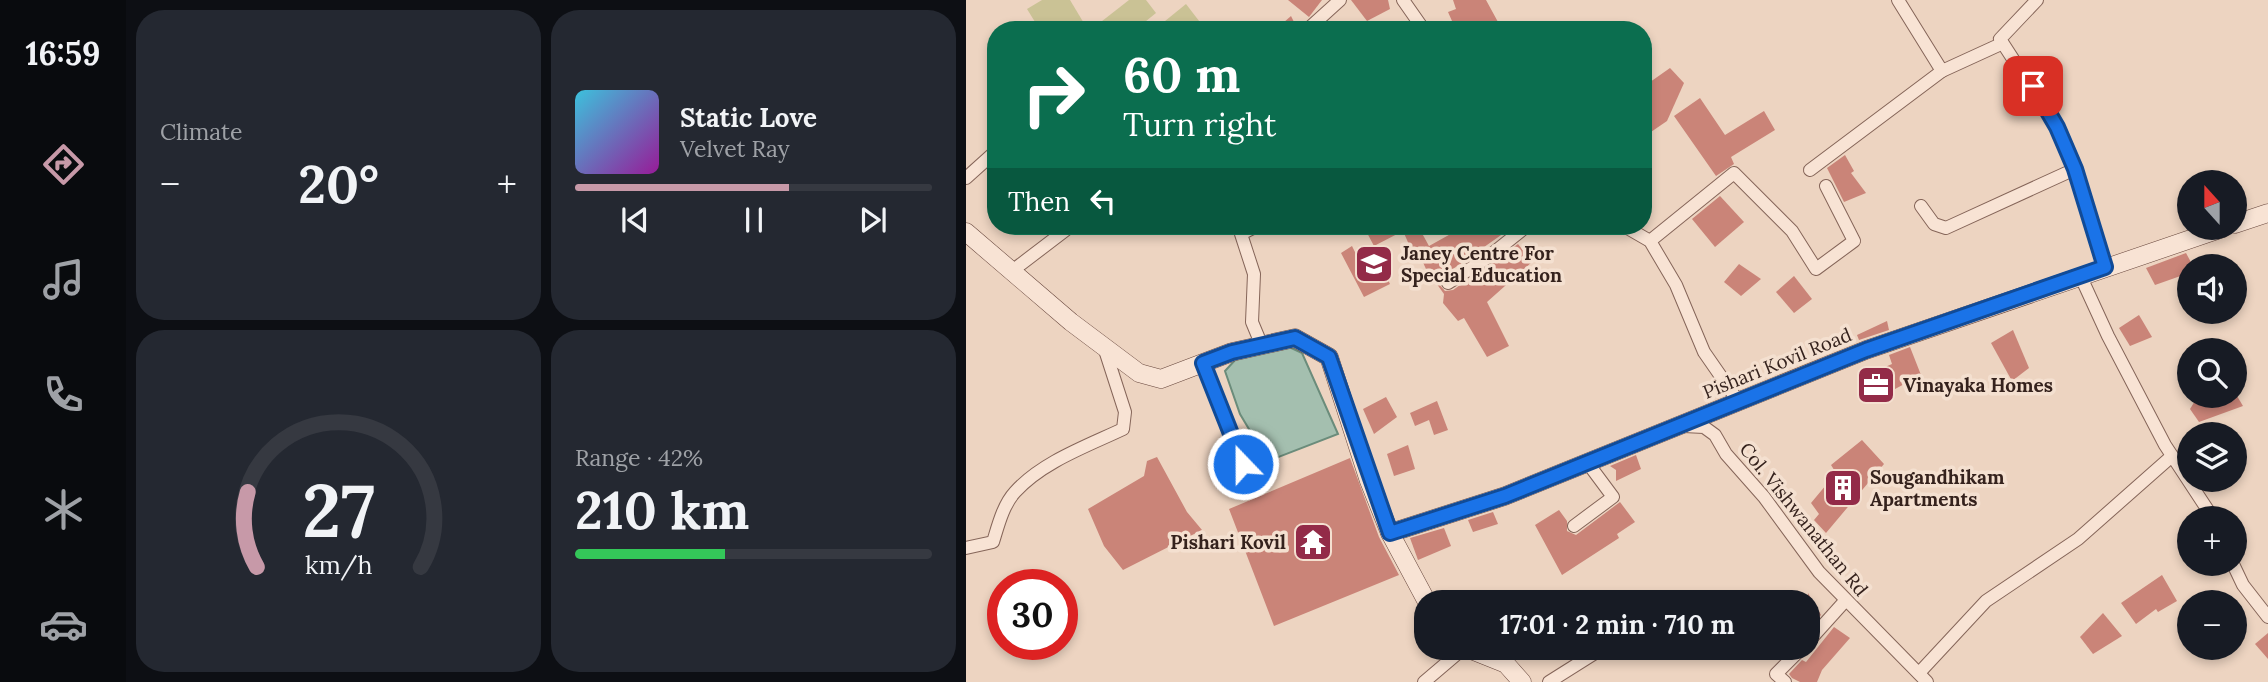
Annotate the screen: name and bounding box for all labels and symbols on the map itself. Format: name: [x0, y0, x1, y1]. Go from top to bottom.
pin: [2003, 56, 2063, 116]
north arrow: [2177, 170, 2247, 240]
place label: Janey Centre For Special Education: [1401, 241, 1562, 287]
school or university icon: Janey Centre For Special Education: [1353, 243, 1395, 285]
street label: Pishari Kovil Road: [1699, 322, 1855, 404]
office icon: Vinayaka Homes: [1855, 364, 1897, 406]
place label: Vinayaka Homes: [1903, 373, 2053, 397]
position arrow: [1206, 427, 1280, 501]
street label: Col. Vishwanathan Rd: [1735, 437, 1873, 601]
place label: Sougandhikam Apartments: [1870, 465, 2005, 511]
building icon: Sougandhikam Apartments: [1822, 467, 1864, 509]
temple icon: Pishari Kovil: [1292, 521, 1334, 563]
place label: Pishari Kovil: [1170, 530, 1286, 554]
speed limit sign: 30: [987, 569, 1078, 660]

